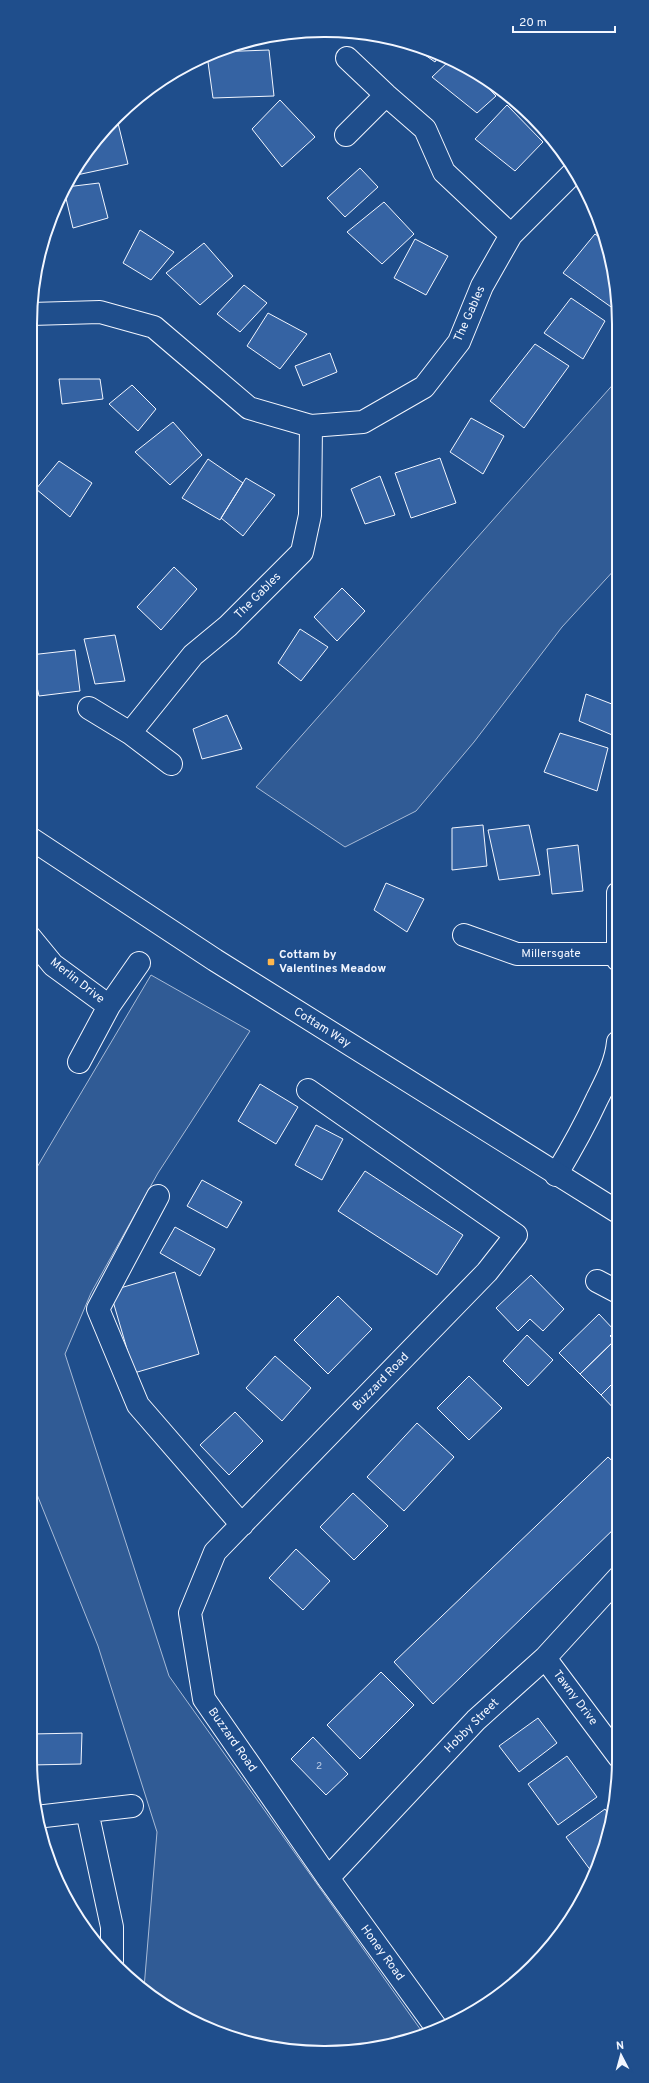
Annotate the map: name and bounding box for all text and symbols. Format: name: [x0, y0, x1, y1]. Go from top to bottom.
scale bar: [513, 8, 615, 34]
text: 20 m: [519, 15, 547, 31]
street label: The Gables: [451, 284, 489, 344]
street label: The Gables: [231, 569, 285, 623]
street label: Millersgate: [521, 946, 581, 962]
place label: Cottam by Valentines Meadow: [279, 947, 386, 977]
street label: Merlin Drive: [46, 955, 108, 1007]
marker: Cottam by Valentines Meadow: [266, 957, 276, 967]
street label: Cottam Way: [290, 1004, 354, 1052]
street label: Buzzard Road: [349, 1349, 413, 1415]
street label: Tawny Drive: [549, 1667, 601, 1729]
street label: Hobby Street: [441, 1695, 503, 1757]
street label: Buzzard Road: [204, 1705, 260, 1775]
house number: 2: [316, 1760, 322, 1773]
street label: Honey Road: [356, 1922, 408, 1984]
north arrow: [601, 2035, 641, 2075]
text: N: [615, 2039, 625, 2053]

